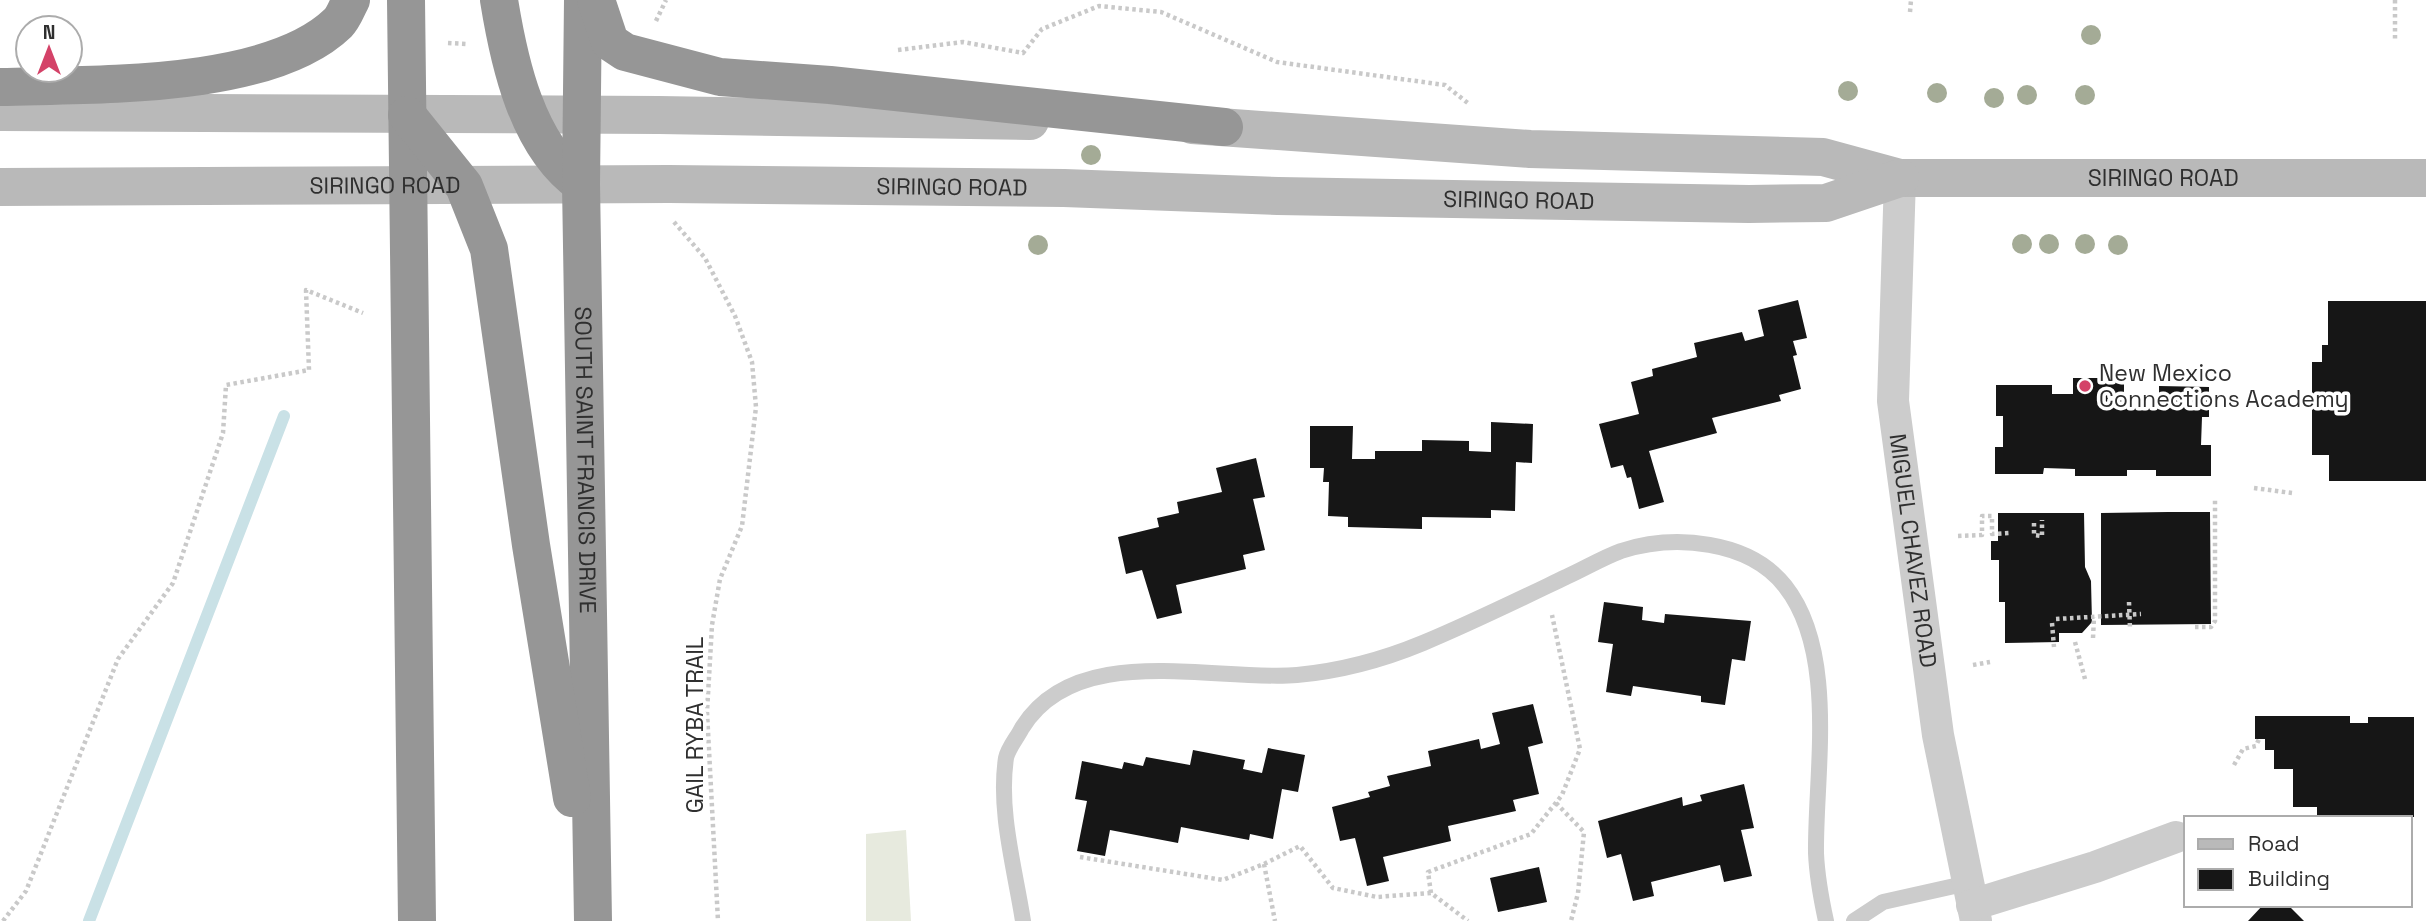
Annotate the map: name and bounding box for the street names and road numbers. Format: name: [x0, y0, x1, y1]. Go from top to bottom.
street label: SIRINGO ROAD: [2088, 163, 2239, 193]
street label: SIRINGO ROAD: [309, 170, 461, 201]
street label: SIRINGO ROAD: [876, 171, 1028, 203]
street label: SIRINGO ROAD: [1443, 184, 1595, 216]
street label: SOUTH SAINT FRANCIS DRIVE: [568, 306, 603, 614]
street label: MIGUEL CHAVEZ ROAD: [1883, 432, 1944, 669]
street label: GAIL RYBA TRAIL: [680, 637, 710, 813]

